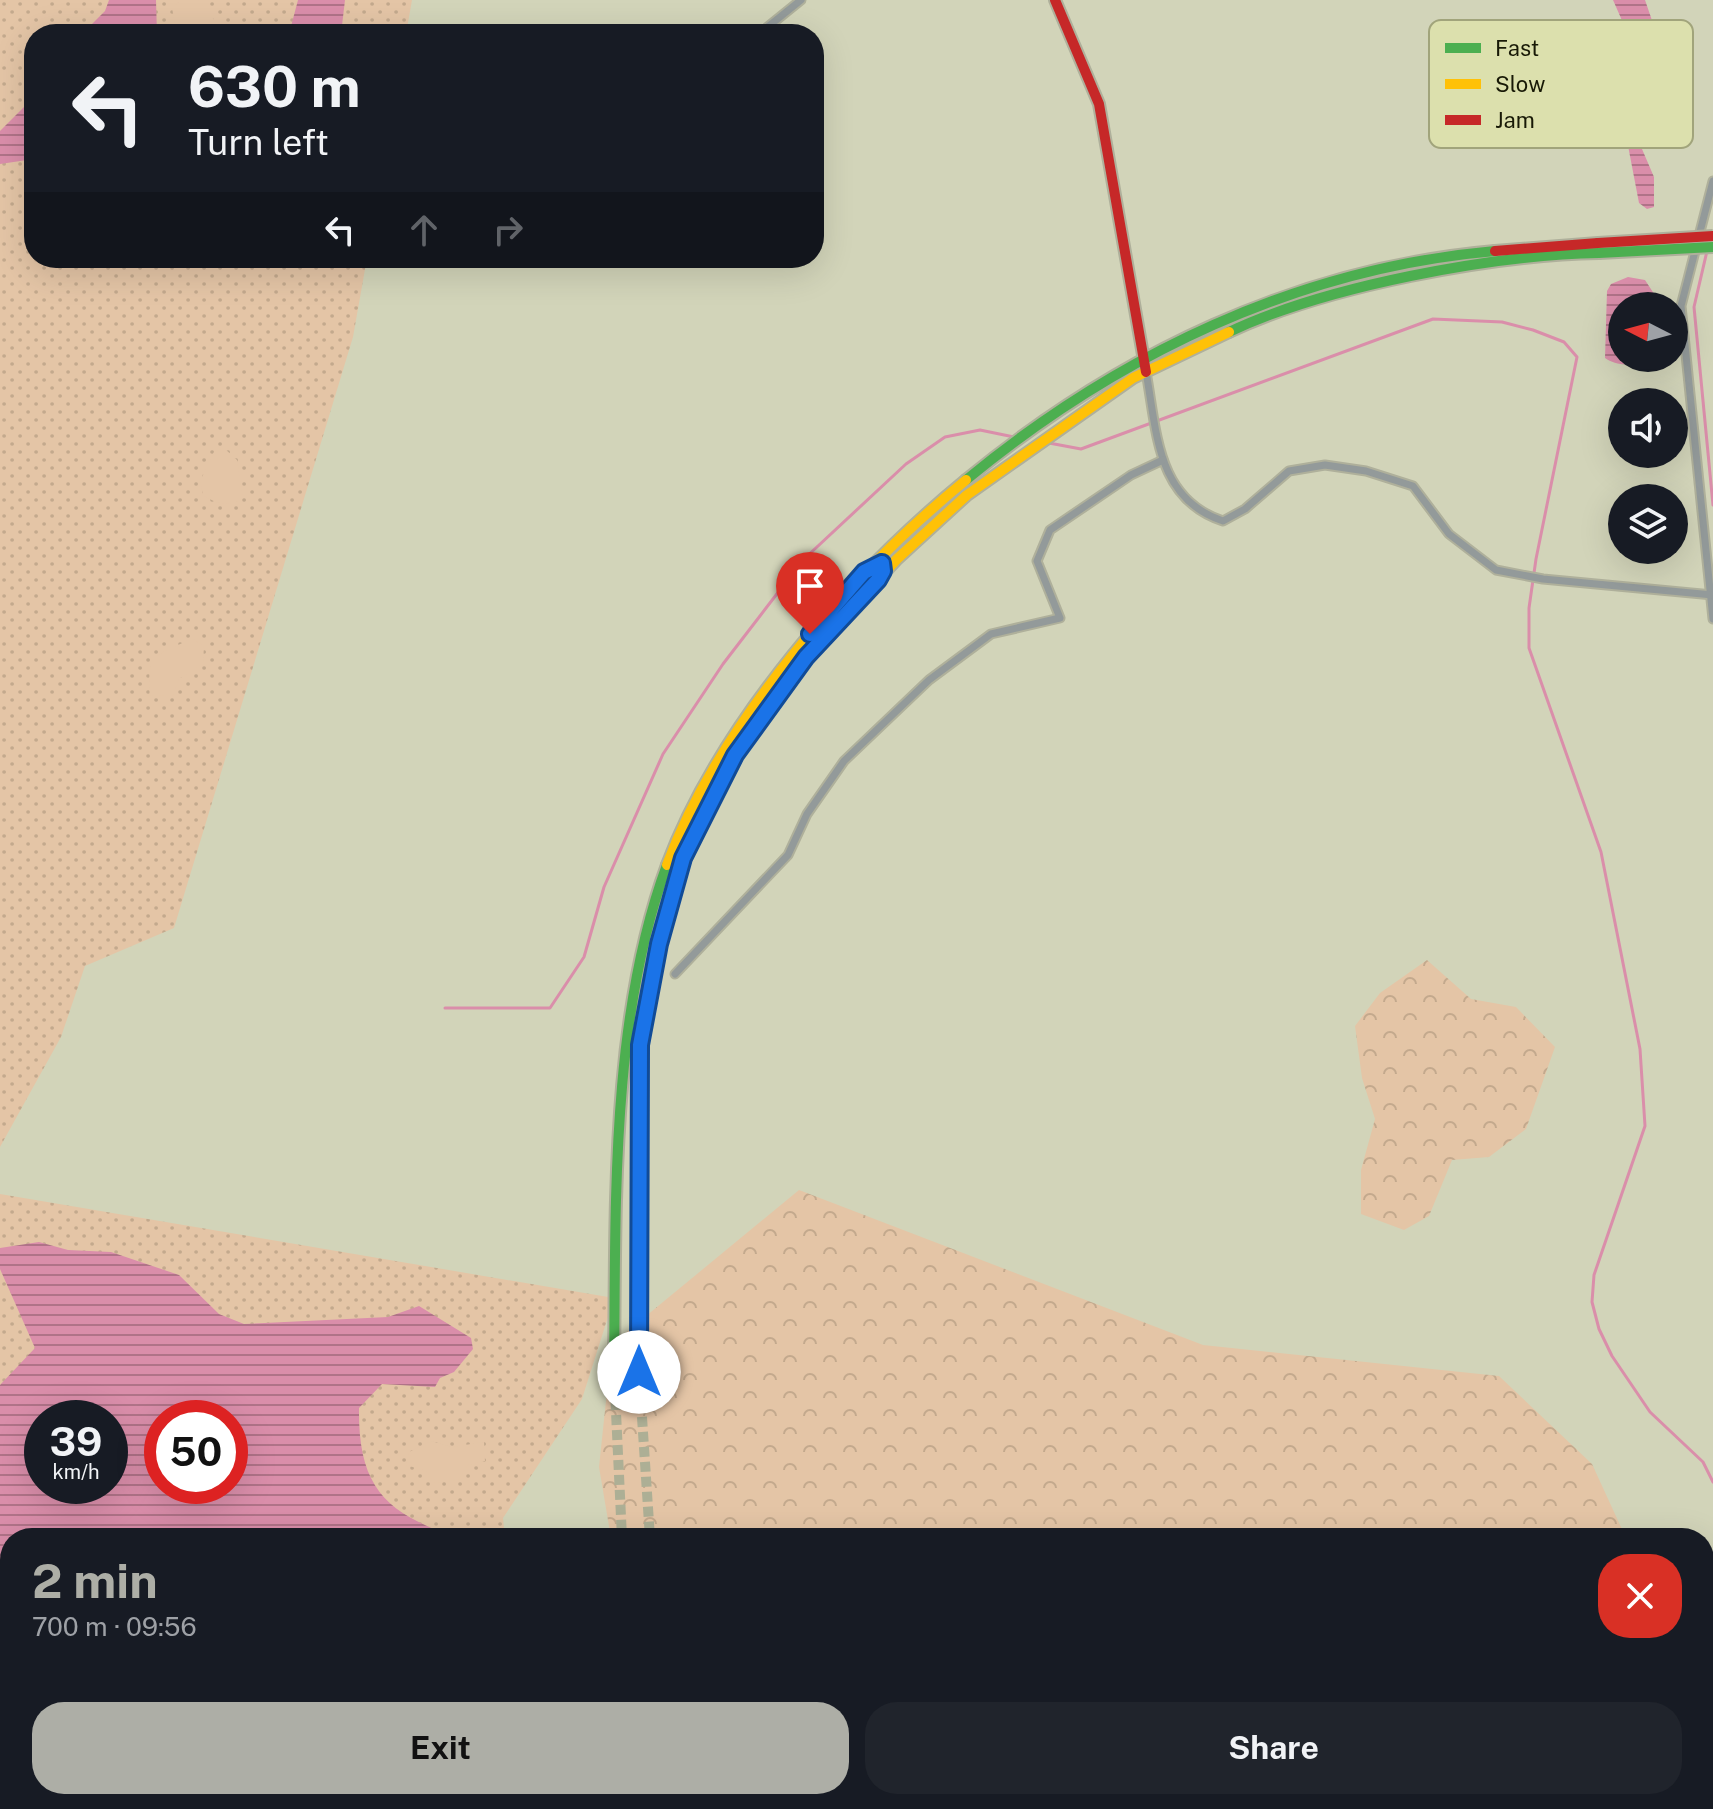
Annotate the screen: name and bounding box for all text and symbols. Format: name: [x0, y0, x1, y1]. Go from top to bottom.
legend: [1429, 20, 1693, 148]
text: Fast: [1495, 35, 1539, 61]
text: 630 m: [188, 54, 361, 120]
icon: left: [56, 56, 160, 160]
text: Slow: [1495, 71, 1545, 97]
text: Jam: [1495, 107, 1535, 133]
text: Turn left: [188, 121, 329, 163]
icon: left: [318, 208, 362, 252]
icon: ahead: [402, 208, 446, 252]
icon: right: [486, 208, 530, 252]
north arrow: [1608, 292, 1688, 372]
map controls: [1608, 292, 1688, 564]
button: sound: [1608, 388, 1688, 468]
button: layers: [1608, 484, 1688, 564]
pin: [776, 552, 844, 634]
icon: arrive: [788, 564, 832, 608]
position arrow: [597, 1330, 681, 1414]
speed limit sign: 50: [144, 1400, 248, 1504]
text: 39: [50, 1418, 102, 1465]
text: km/h: [52, 1460, 100, 1484]
text: 2 min: [32, 1552, 158, 1609]
button: close: [1598, 1554, 1682, 1638]
text: 700 m · 09:56: [32, 1611, 197, 1642]
button: Exit: [32, 1702, 849, 1794]
button: Share: [865, 1702, 1682, 1794]

